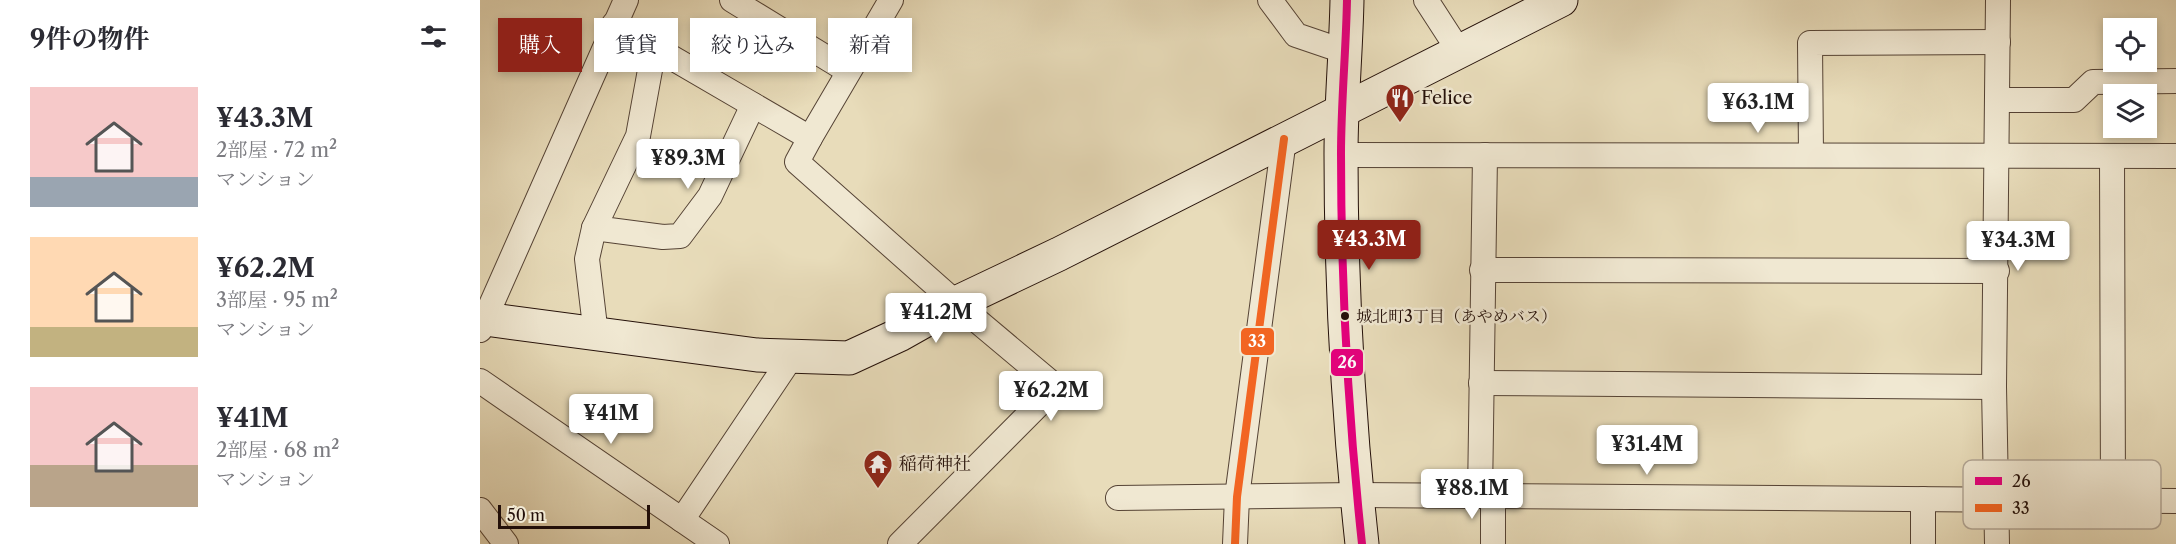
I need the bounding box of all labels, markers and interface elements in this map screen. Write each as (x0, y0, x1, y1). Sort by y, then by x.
chip: 購入 (498, 18, 582, 72)
chip: 賃貸 (594, 18, 678, 72)
chip: 絞り込み (690, 18, 816, 72)
chip: 新着 (828, 18, 912, 72)
map controls (2103, 18, 2157, 138)
button: locate (2103, 18, 2157, 72)
icon: filters (417, 20, 450, 53)
text: 9件の物件 (30, 23, 150, 55)
restaurant icon: Felice (1384, 82, 1416, 124)
pin: ¥63.1M (1709, 83, 1807, 134)
button: layers (2103, 84, 2157, 138)
place label: Felice (1421, 87, 1472, 109)
text: ¥63.1M (1722, 90, 1794, 114)
text: ¥43.3M (216, 102, 313, 134)
icon: home (78, 111, 150, 183)
text: 2部屋 · 72 m² (216, 138, 337, 162)
pin: ¥89.3M (639, 139, 737, 190)
text: ¥89.3M (650, 146, 726, 170)
text: マンション (216, 167, 315, 191)
pin: ¥43.3M (1320, 220, 1418, 271)
pin: ¥34.3M (1969, 221, 2067, 272)
text: ¥43.3M (1332, 227, 1406, 251)
text: ¥34.3M (1981, 228, 2055, 252)
text: ¥62.2M (216, 252, 315, 284)
icon: home (78, 261, 150, 333)
text: 3部屋 · 95 m² (216, 288, 338, 312)
pin: ¥41.2M (887, 293, 985, 344)
text: ¥41.2M (899, 300, 973, 324)
place label: 城北町3丁目（あやめバス） (1356, 306, 1557, 326)
marker: 城北町3丁目（あやめバス） (1339, 310, 1351, 322)
text: マンション (216, 317, 315, 341)
line badge: 33 (1240, 327, 1275, 356)
text: 33 (1248, 331, 1266, 351)
line badge: 26 (1330, 348, 1364, 377)
text: 26 (1337, 352, 1357, 372)
pin: ¥62.2M (1002, 371, 1100, 422)
text: ¥62.2M (1013, 378, 1089, 402)
pin: ¥41M (575, 394, 647, 445)
text: ¥41M (583, 401, 639, 425)
text: ¥41M (216, 402, 289, 434)
icon: home (78, 411, 150, 483)
pin: ¥31.4M (1598, 425, 1696, 476)
text: ¥31.4M (1611, 432, 1683, 456)
text: 2部屋 · 68 m² (216, 438, 339, 462)
temple icon: 稲荷神社 (862, 448, 894, 490)
place label: 稲荷神社 (899, 453, 971, 475)
legend (1963, 460, 2161, 529)
text: マンション (216, 467, 315, 491)
pin: ¥88.1M (1423, 469, 1521, 520)
text: 26 (2012, 471, 2031, 491)
text: ¥88.1M (1435, 476, 1509, 500)
text: 33 (2012, 498, 2030, 518)
scale bar (498, 502, 650, 530)
text: 50 m (507, 505, 545, 525)

